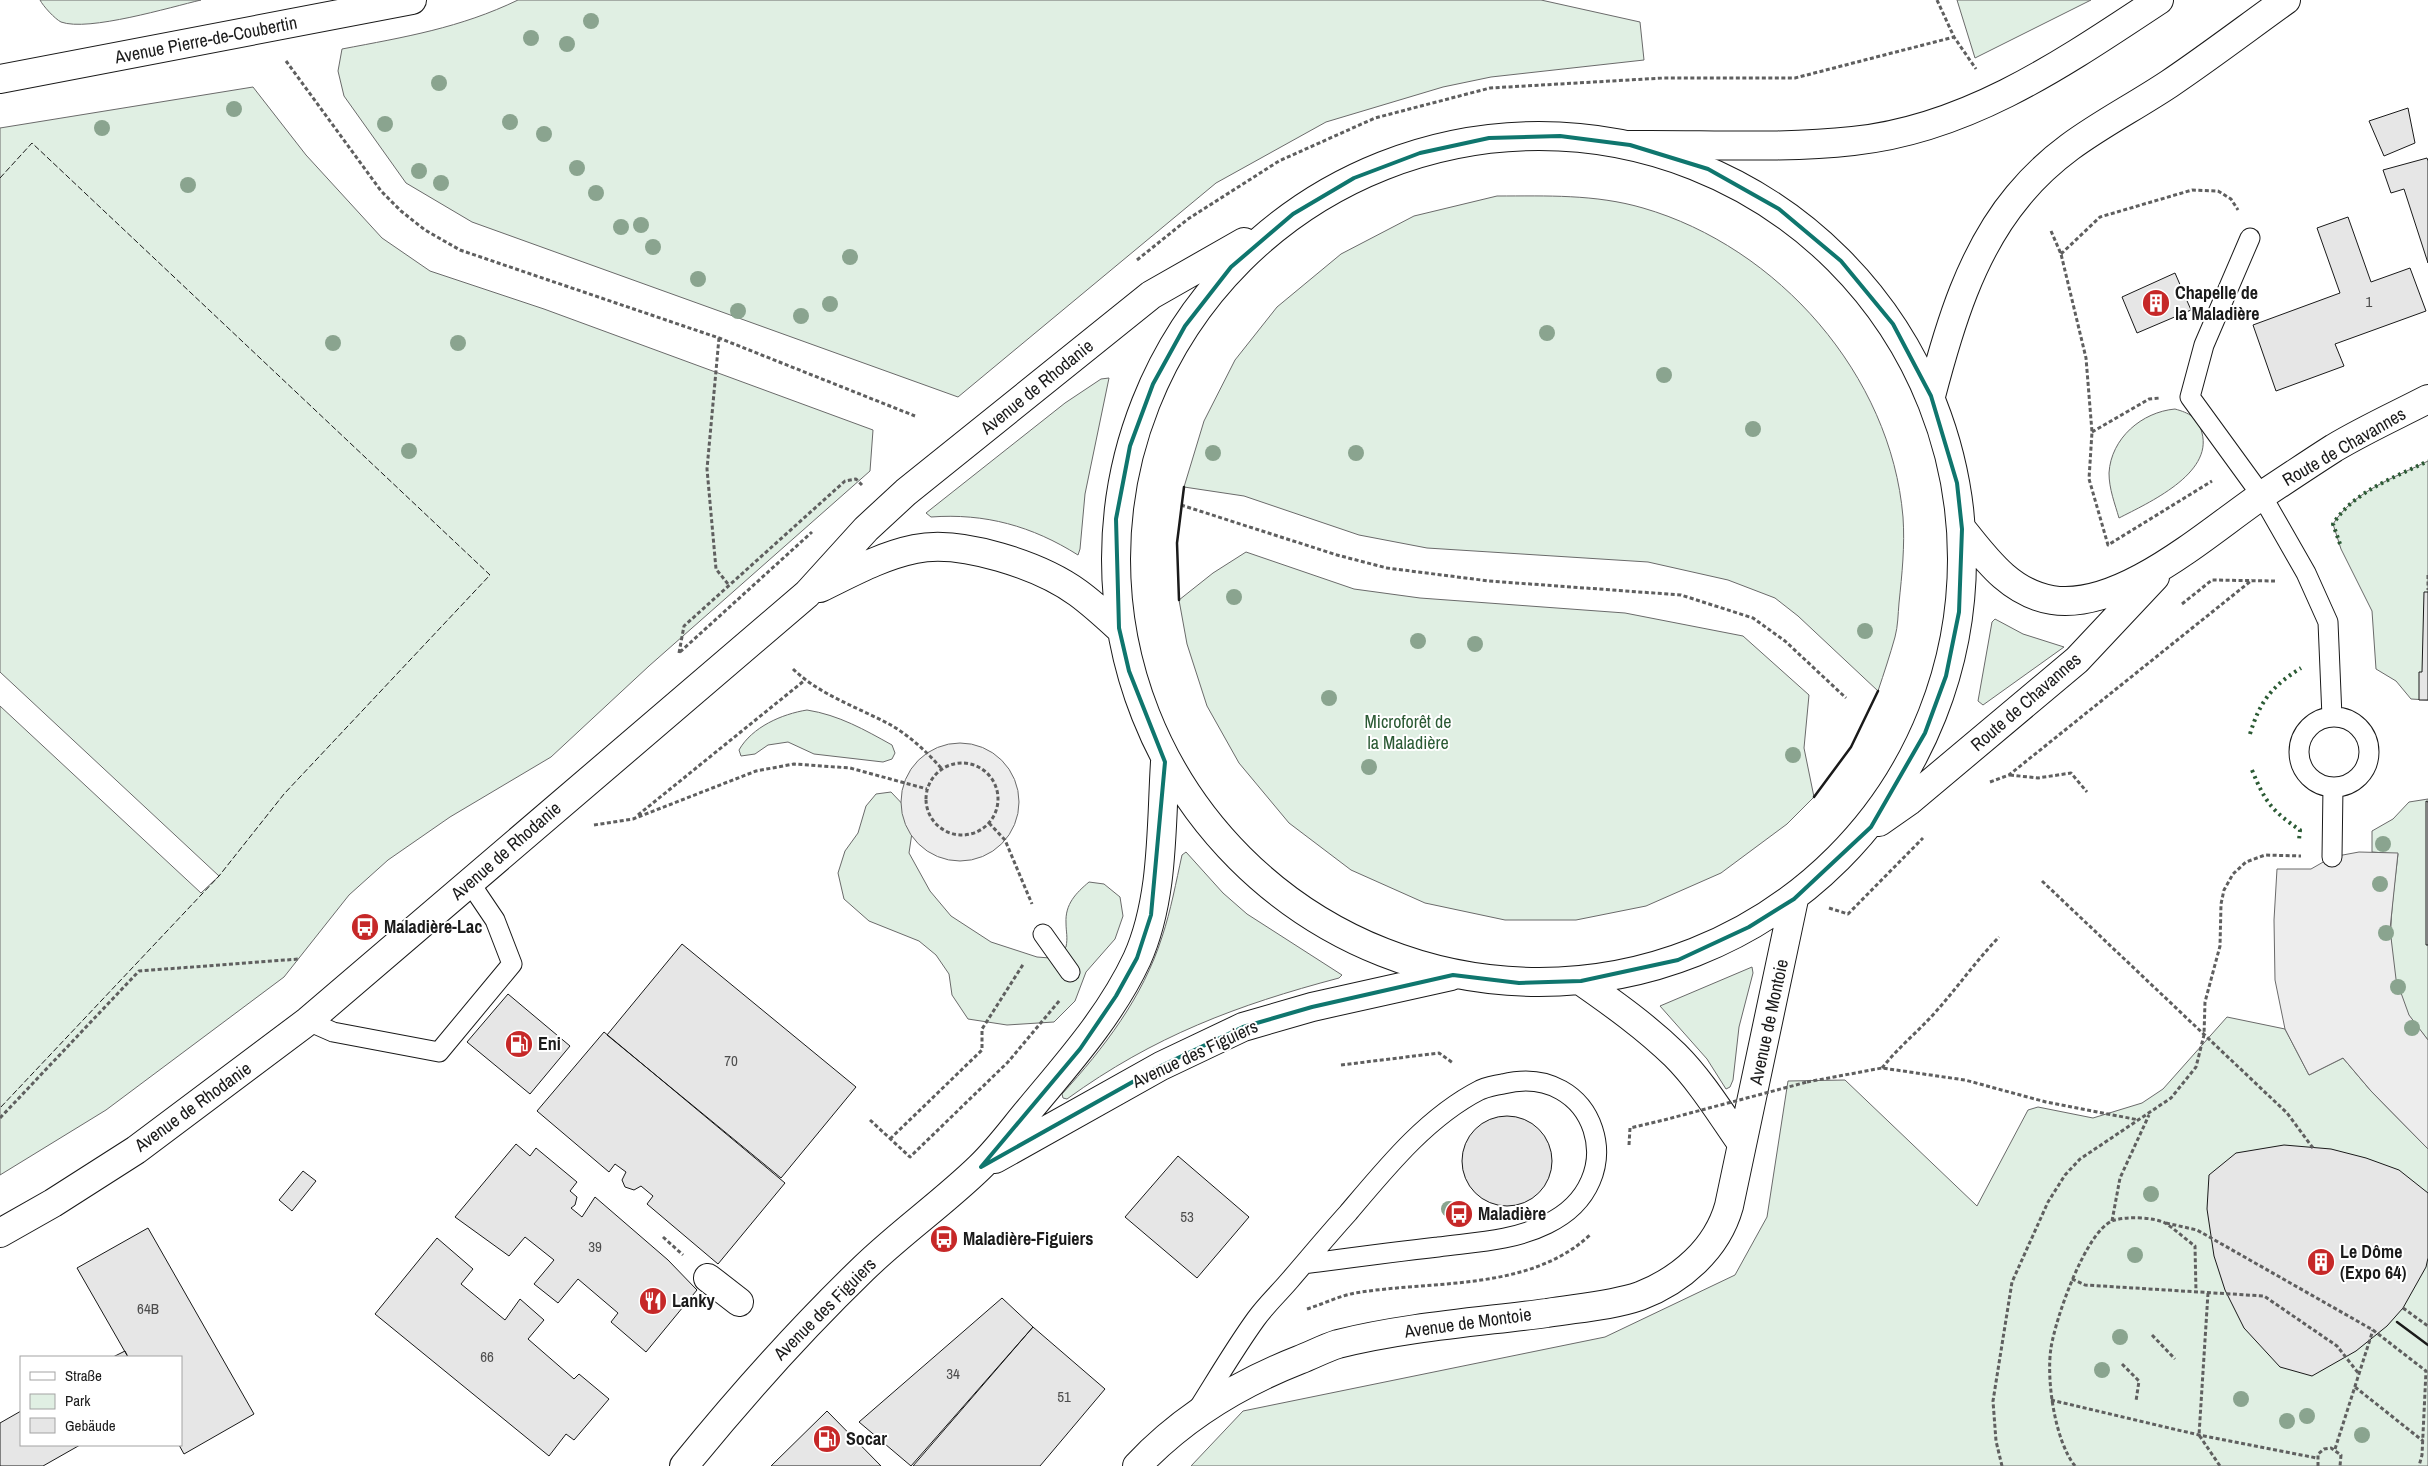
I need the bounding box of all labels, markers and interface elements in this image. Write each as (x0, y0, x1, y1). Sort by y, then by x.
street label: Avenue Pierre-de-Coubertin (112, 10, 299, 70)
place label: Chapelle de la Maladière (2175, 280, 2260, 326)
building icon: Chapelle de la Maladière (2141, 288, 2171, 318)
house number: 1 (2366, 291, 2373, 312)
street label: Avenue de Rhodanie (974, 333, 1098, 441)
street label: Route de Chavannes (2277, 401, 2410, 492)
street label: Route de Chavannes (1965, 647, 2086, 757)
park label: Microforêt de la Maladière (1365, 709, 1451, 755)
street label: Avenue de Rhodanie (444, 796, 566, 906)
bus stop icon: Maladière-Lac (350, 912, 380, 942)
place label: Maladière-Lac (384, 914, 482, 939)
street label: Avenue de Montoie (1743, 957, 1794, 1088)
street label: Avenue des Figuiers (1127, 1013, 1262, 1094)
fuel station icon: Eni (504, 1029, 534, 1059)
place label: Eni (538, 1031, 561, 1056)
house number: 70 (724, 1050, 738, 1071)
street label: Avenue de Rhodanie (129, 1056, 256, 1158)
bus stop icon: Maladière (1444, 1199, 1474, 1229)
place label: Maladière (1478, 1201, 1546, 1226)
house number: 53 (1180, 1206, 1194, 1227)
bus stop icon: Maladière-Figuiers (929, 1224, 959, 1254)
place label: Maladière-Figuiers (963, 1226, 1093, 1251)
house number: 39 (588, 1236, 602, 1257)
place label: Le Dôme (Expo 64) (2340, 1239, 2407, 1285)
building icon: Le Dôme (Expo 64) (2306, 1247, 2336, 1277)
street label: Avenue des Figuiers (767, 1252, 882, 1366)
restaurant icon: Lanky (638, 1286, 668, 1316)
place label: Lanky (672, 1288, 715, 1313)
house number: 64B (137, 1298, 159, 1319)
street label: Avenue de Montoie (1402, 1301, 1533, 1344)
house number: 66 (480, 1346, 494, 1367)
legend (20, 1356, 182, 1446)
house number: 34 (946, 1363, 960, 1384)
text: Straße (65, 1365, 102, 1386)
house number: 51 (1057, 1386, 1071, 1407)
text: Park (65, 1390, 91, 1411)
text: Gebäude (65, 1415, 116, 1436)
fuel station icon: Socar (812, 1424, 842, 1454)
place label: Socar (846, 1426, 887, 1451)

